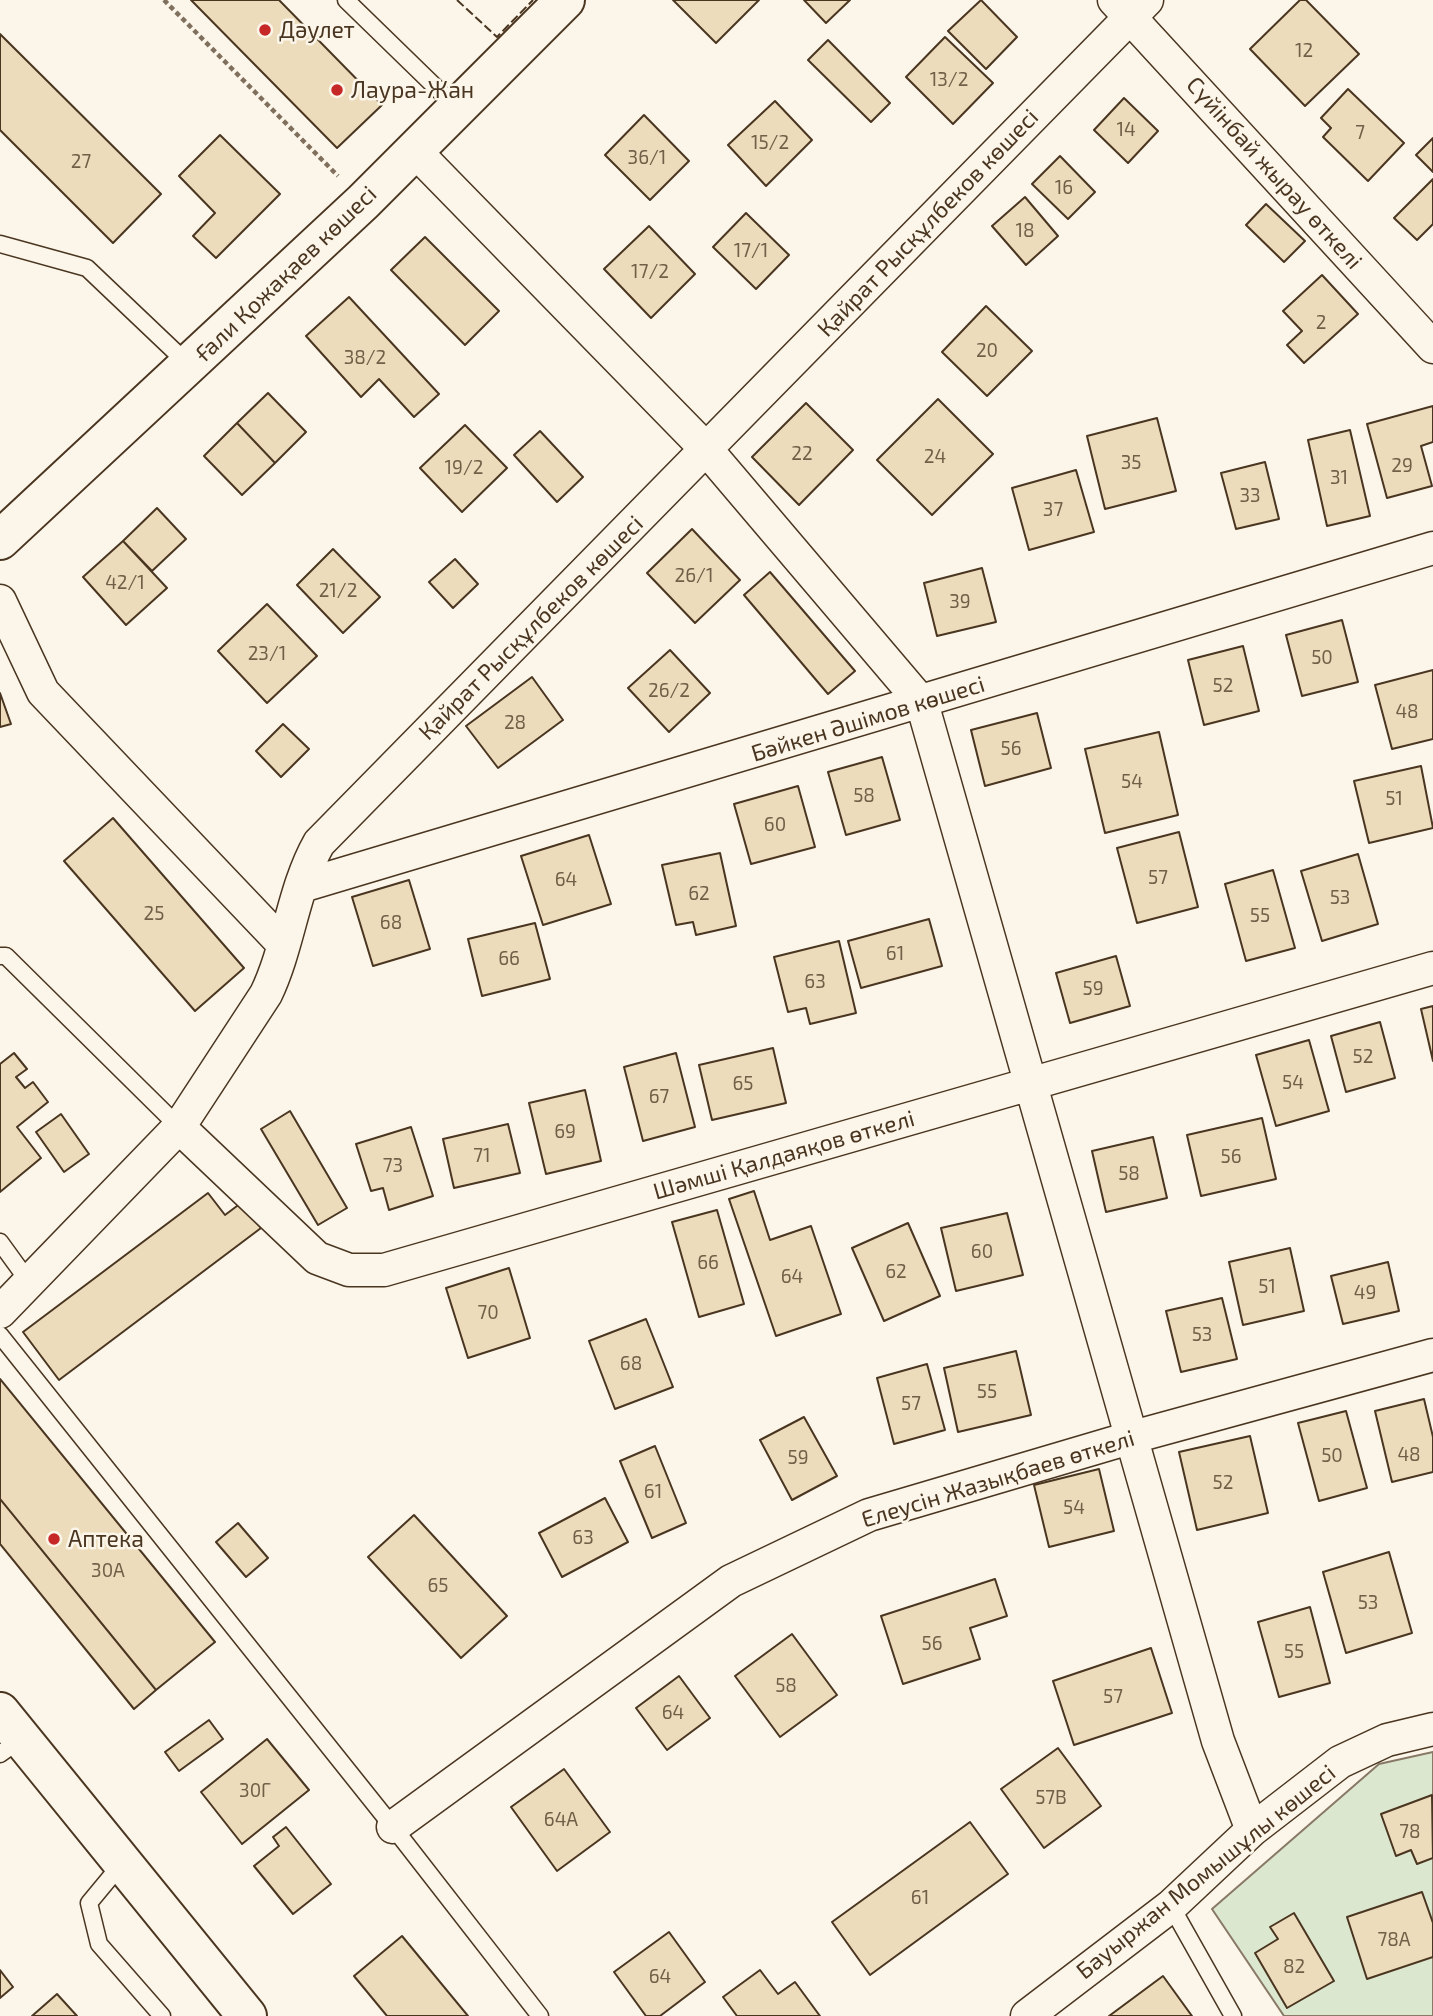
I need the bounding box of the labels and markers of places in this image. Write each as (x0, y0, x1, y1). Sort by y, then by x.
place label: Дәулет (279, 16, 355, 44)
marker: Дәулет (257, 22, 273, 38)
place label: Лаура-Жан (351, 76, 474, 104)
marker: Лаура-Жан (329, 82, 345, 98)
place label: Аптека (68, 1525, 144, 1553)
marker: Аптека (46, 1531, 62, 1547)

